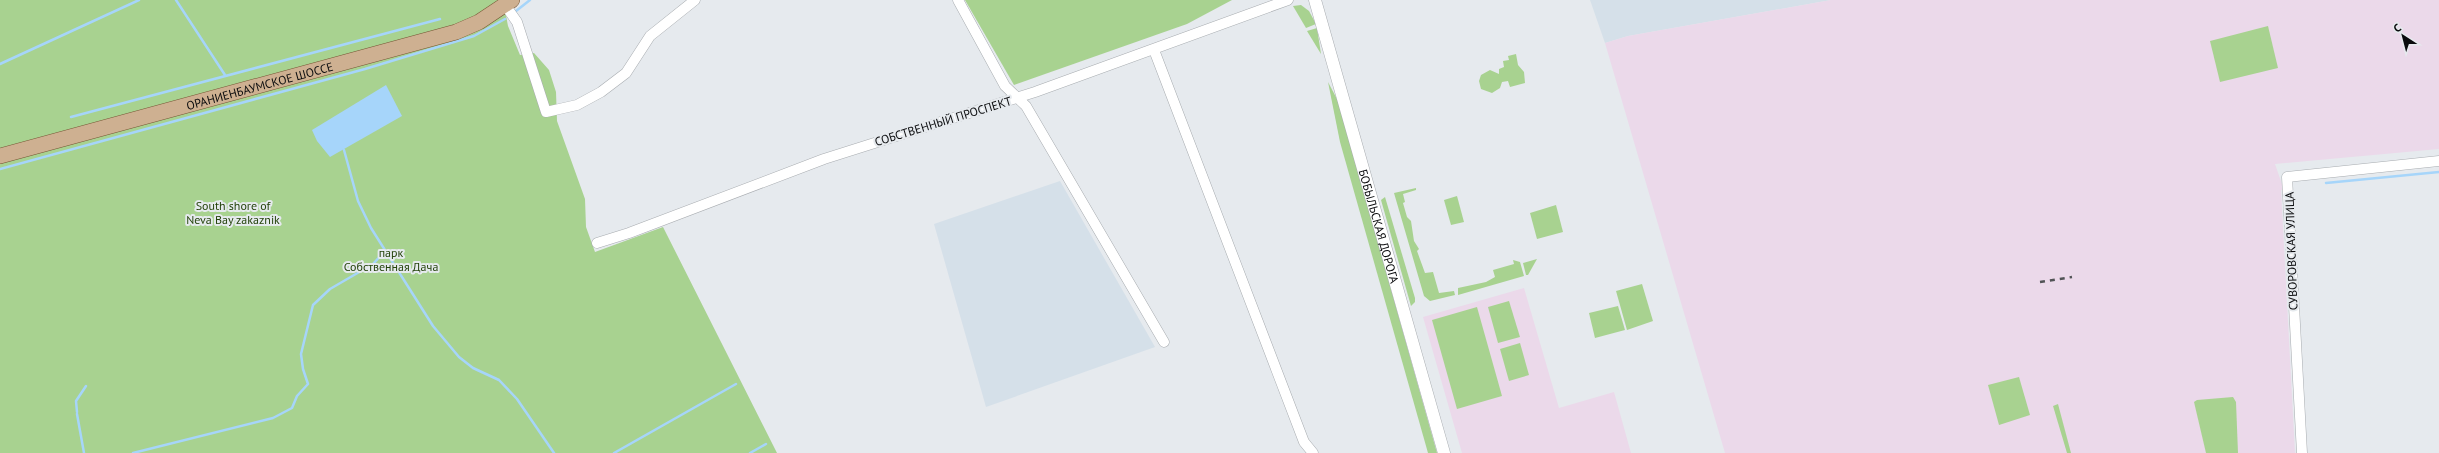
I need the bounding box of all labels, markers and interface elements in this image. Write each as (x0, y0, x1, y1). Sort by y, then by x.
north arrow (2383, 16, 2423, 56)
text: С (2391, 20, 2404, 35)
street label: ОРАНИЕНБАУМСКОЕ ШОССЕ (184, 58, 335, 113)
street label: СОБСТВЕННЫЙ ПРОСПЕКТ (873, 93, 1014, 149)
street label: БОБЫЛЬСКАЯ ДОРОГА (1356, 167, 1403, 285)
street label: СУВОРОВСКАЯ УЛИЦА (2281, 192, 2301, 310)
park label: South shore of Neva Bay zakaznik (186, 198, 280, 227)
park label: парк Собственная Дача (344, 245, 438, 274)

